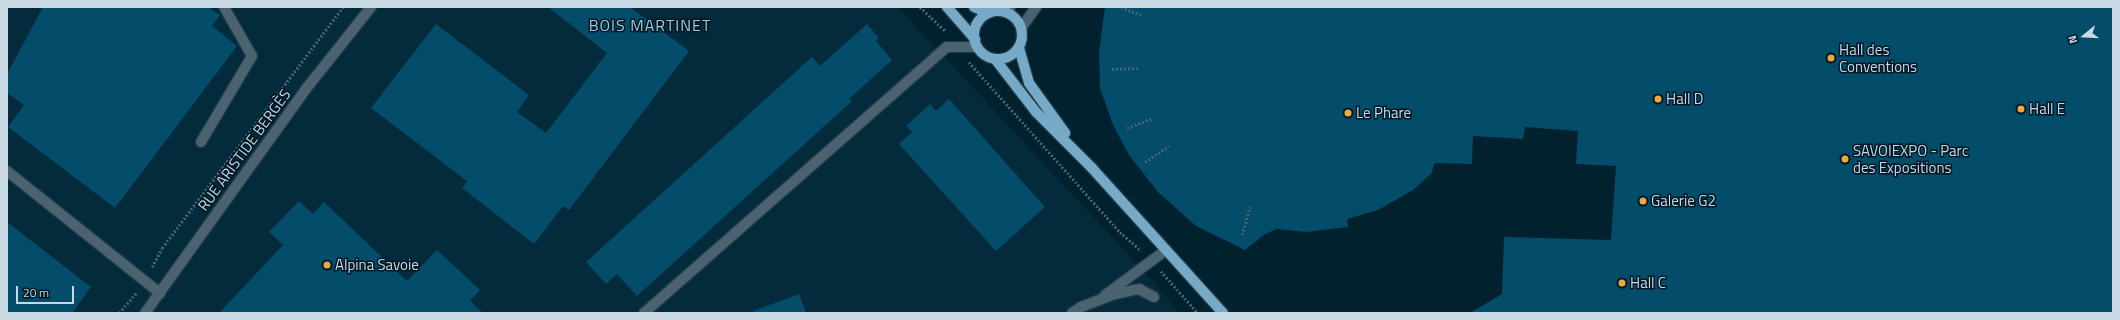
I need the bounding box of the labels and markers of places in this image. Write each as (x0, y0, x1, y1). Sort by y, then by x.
place label: Hall des Conventions (1839, 40, 1917, 75)
marker: Hall des Conventions (1826, 53, 1836, 63)
place label: Hall D (1666, 90, 1704, 108)
marker: Hall D (1653, 94, 1663, 104)
place label: Hall E (2029, 100, 2065, 118)
place label: Le Phare (1356, 104, 1411, 122)
marker: Hall E (2016, 104, 2026, 114)
marker: Le Phare (1343, 108, 1353, 118)
place label: SAVOIEXPO - Parc des Expositions (1853, 141, 1968, 176)
marker: SAVOIEXPO - Parc des Expositions (1840, 154, 1850, 164)
place label: Galerie G2 (1651, 192, 1716, 210)
marker: Galerie G2 (1638, 196, 1648, 206)
place label: Alpina Savoie (335, 256, 419, 274)
marker: Alpina Savoie (322, 260, 332, 270)
place label: Hall C (1630, 274, 1666, 292)
marker: Hall C (1617, 278, 1627, 288)

